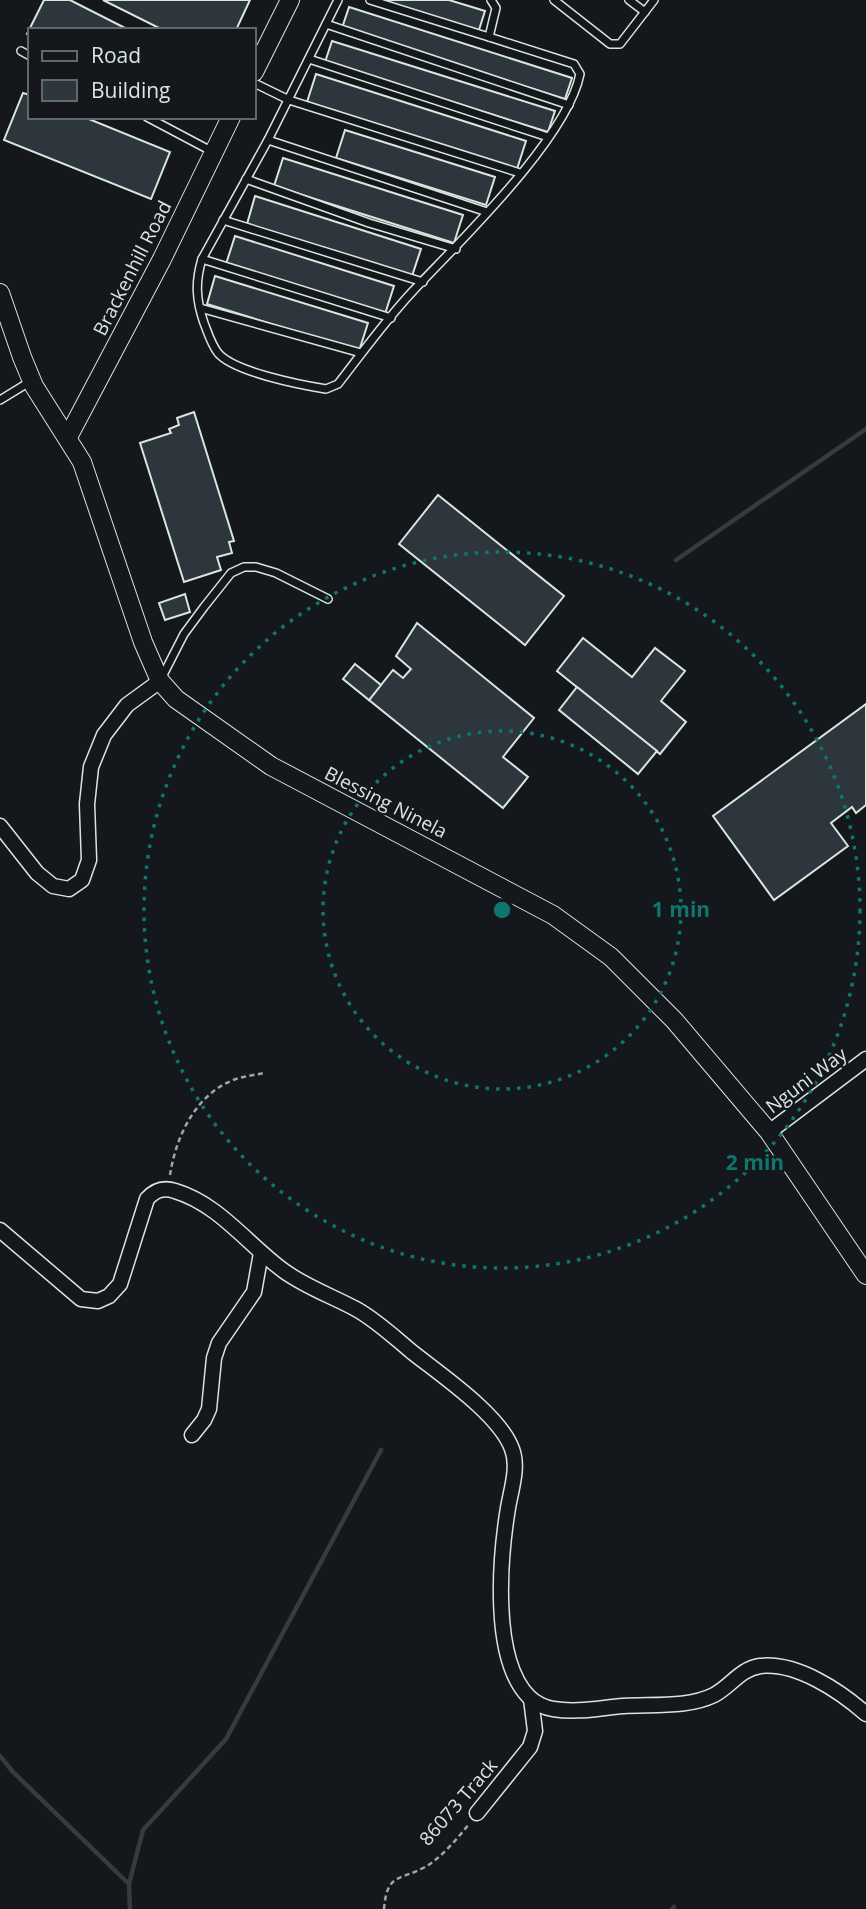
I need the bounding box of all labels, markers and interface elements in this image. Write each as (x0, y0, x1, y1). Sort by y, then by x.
legend (28, 28, 256, 119)
text: Road (91, 41, 141, 69)
text: Building (91, 76, 170, 104)
street label: Brackenhill Road (87, 196, 177, 340)
street label: Blessing Ninela (320, 760, 452, 844)
text: 1 min (652, 895, 710, 923)
centre of rings (490, 898, 514, 922)
street label: Nguni Way (760, 1041, 852, 1119)
text: 2 min (726, 1148, 784, 1176)
street label: 86073 Track (413, 1753, 503, 1851)

